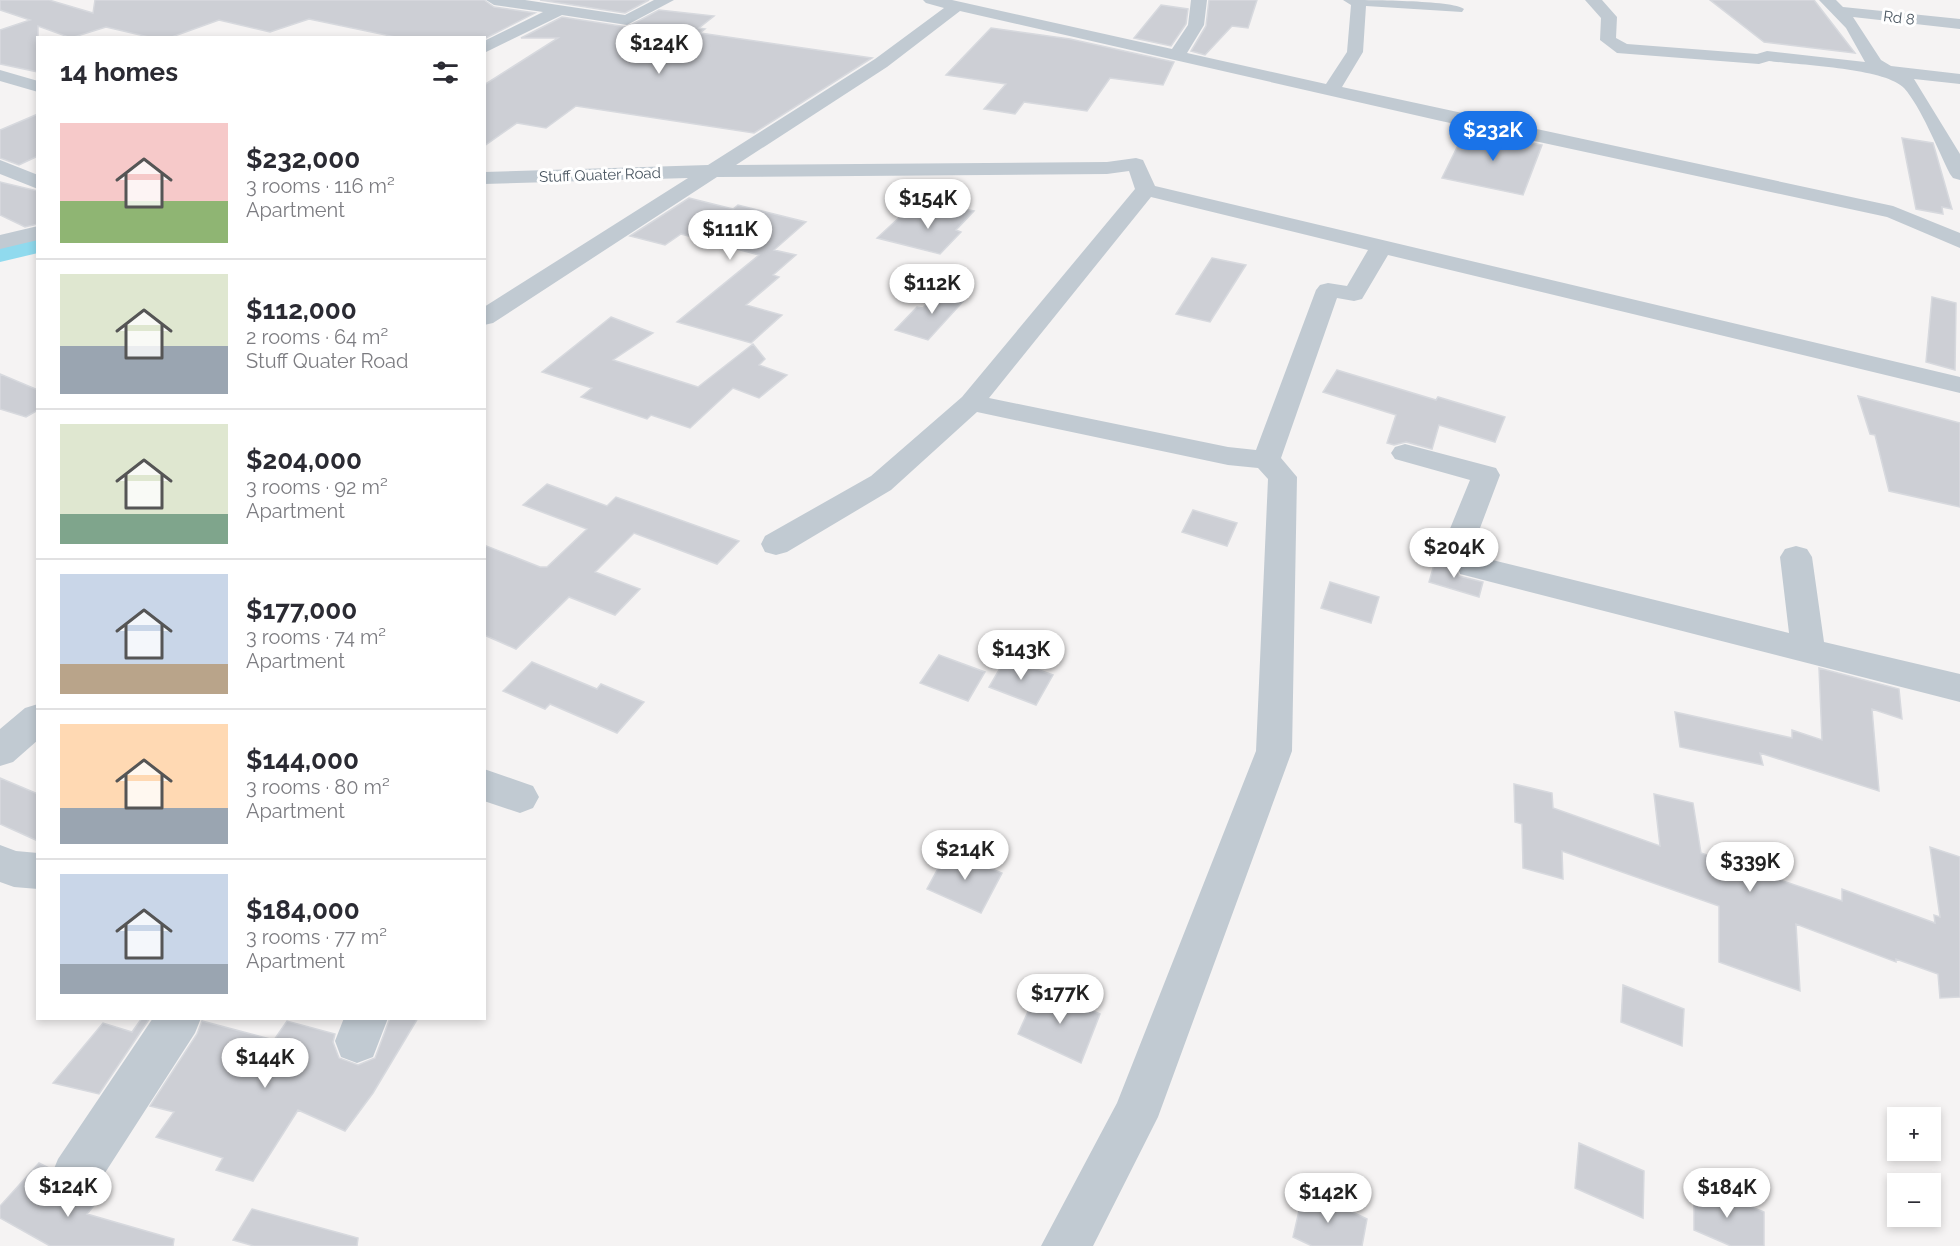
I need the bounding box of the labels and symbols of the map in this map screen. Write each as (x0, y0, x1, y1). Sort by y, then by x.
street label: Rd 8 (1882, 7, 1916, 29)
pin: $124K (617, 24, 701, 75)
pin: $232K (1451, 111, 1535, 162)
street label: Stuff Quater Road (539, 164, 661, 186)
pin: $154K (886, 179, 970, 230)
pin: $111K (688, 210, 772, 261)
pin: $112K (890, 264, 974, 315)
pin: $204K (1412, 528, 1496, 579)
pin: $143K (979, 630, 1063, 681)
pin: $214K (923, 830, 1007, 881)
pin: $339K (1708, 842, 1792, 893)
pin: $177K (1018, 974, 1102, 1025)
pin: $144K (223, 1038, 307, 1089)
pin: $124K (26, 1167, 110, 1218)
pin: $184K (1685, 1168, 1769, 1219)
pin: $142K (1286, 1173, 1370, 1224)

